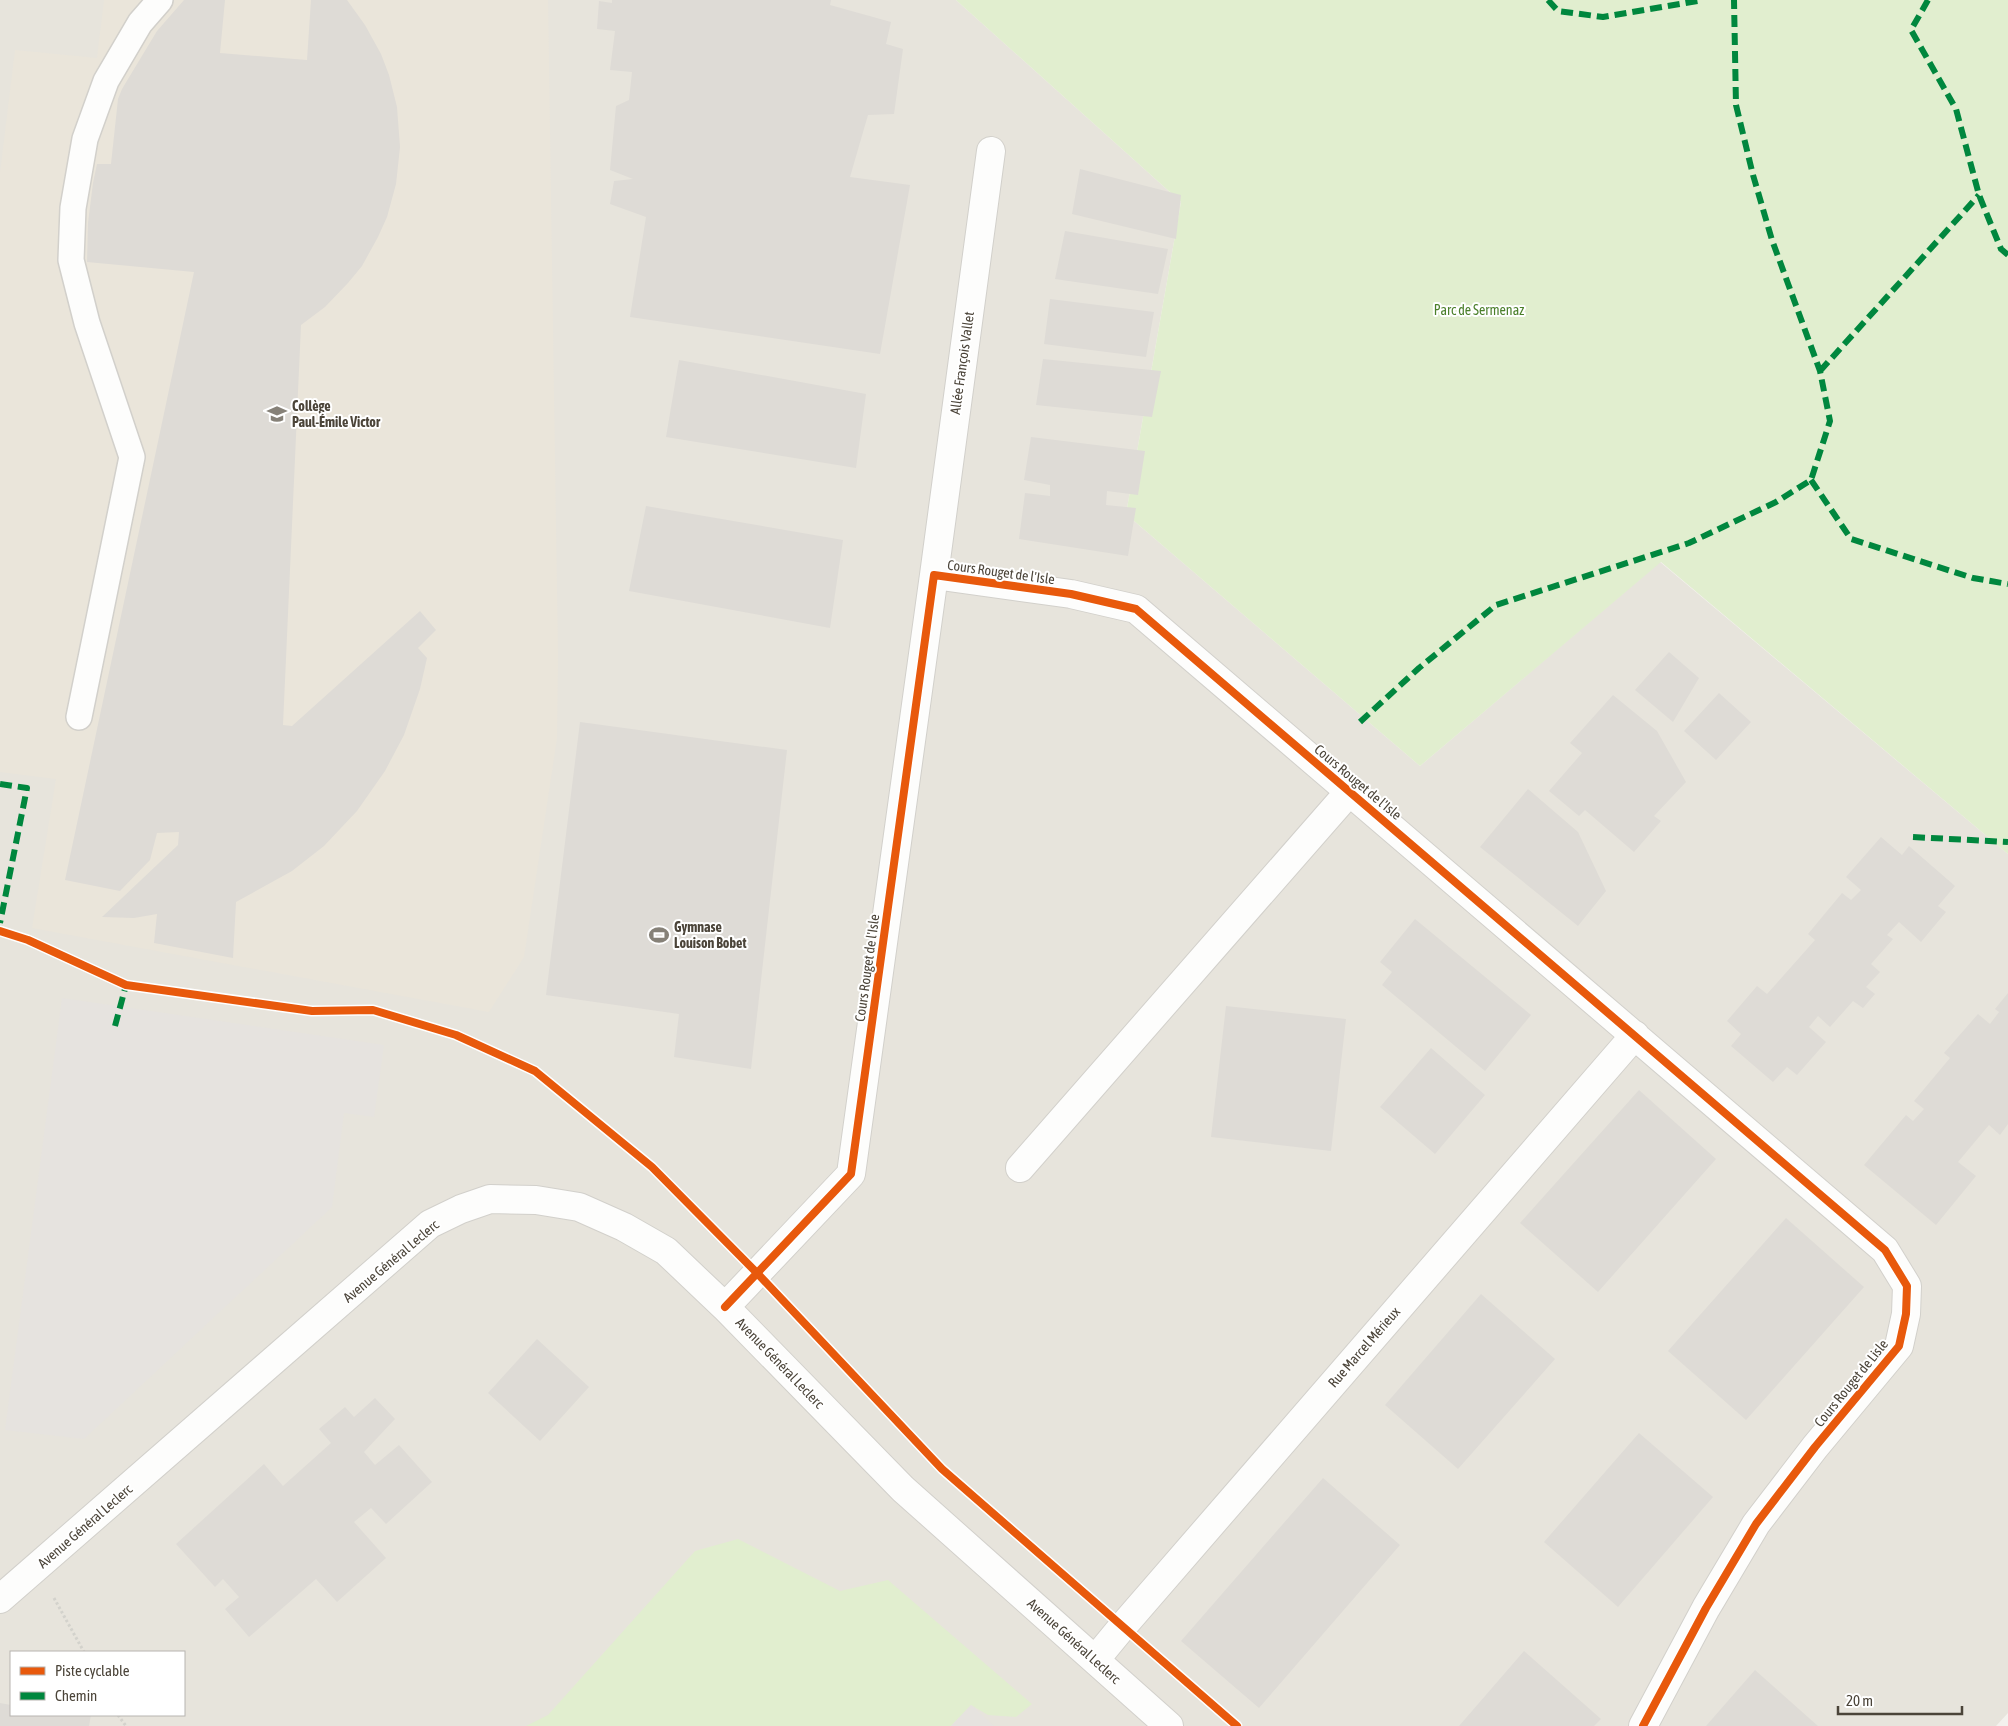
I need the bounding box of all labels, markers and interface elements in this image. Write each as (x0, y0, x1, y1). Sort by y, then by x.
park label: Parc de Sermenaz (1434, 302, 1524, 318)
street label: Allée François Vallet (947, 311, 977, 415)
place label: Collège Paul-Émile Victor (292, 398, 381, 430)
school or university icon: Collège Paul-Émile Victor (266, 403, 288, 425)
street label: Cours Rouget de l'Isle (946, 557, 1056, 587)
street label: Cours Rouget de l'Isle (1311, 741, 1405, 823)
street label: Cours Rouget de l'Isle (852, 913, 882, 1023)
place label: Gymnase Louison Bobet (674, 919, 746, 951)
sports icon: Gymnase Louison Bobet (648, 924, 670, 946)
street label: Avenue Général Leclerc (340, 1216, 443, 1306)
street label: Rue Marcel Mérieux (1325, 1303, 1403, 1390)
street label: Avenue Général Leclerc (733, 1314, 828, 1412)
street label: Cours Rouget de Lisle (1811, 1336, 1891, 1430)
street label: Avenue Général Leclerc (35, 1480, 136, 1571)
street label: Avenue Général Leclerc (1024, 1595, 1124, 1688)
legend (10, 1651, 185, 1716)
text: Piste cyclable (55, 1662, 130, 1679)
scale bar (1838, 1684, 1962, 1716)
text: Chemin (55, 1687, 97, 1704)
text: 20 m (1846, 1692, 1873, 1709)

